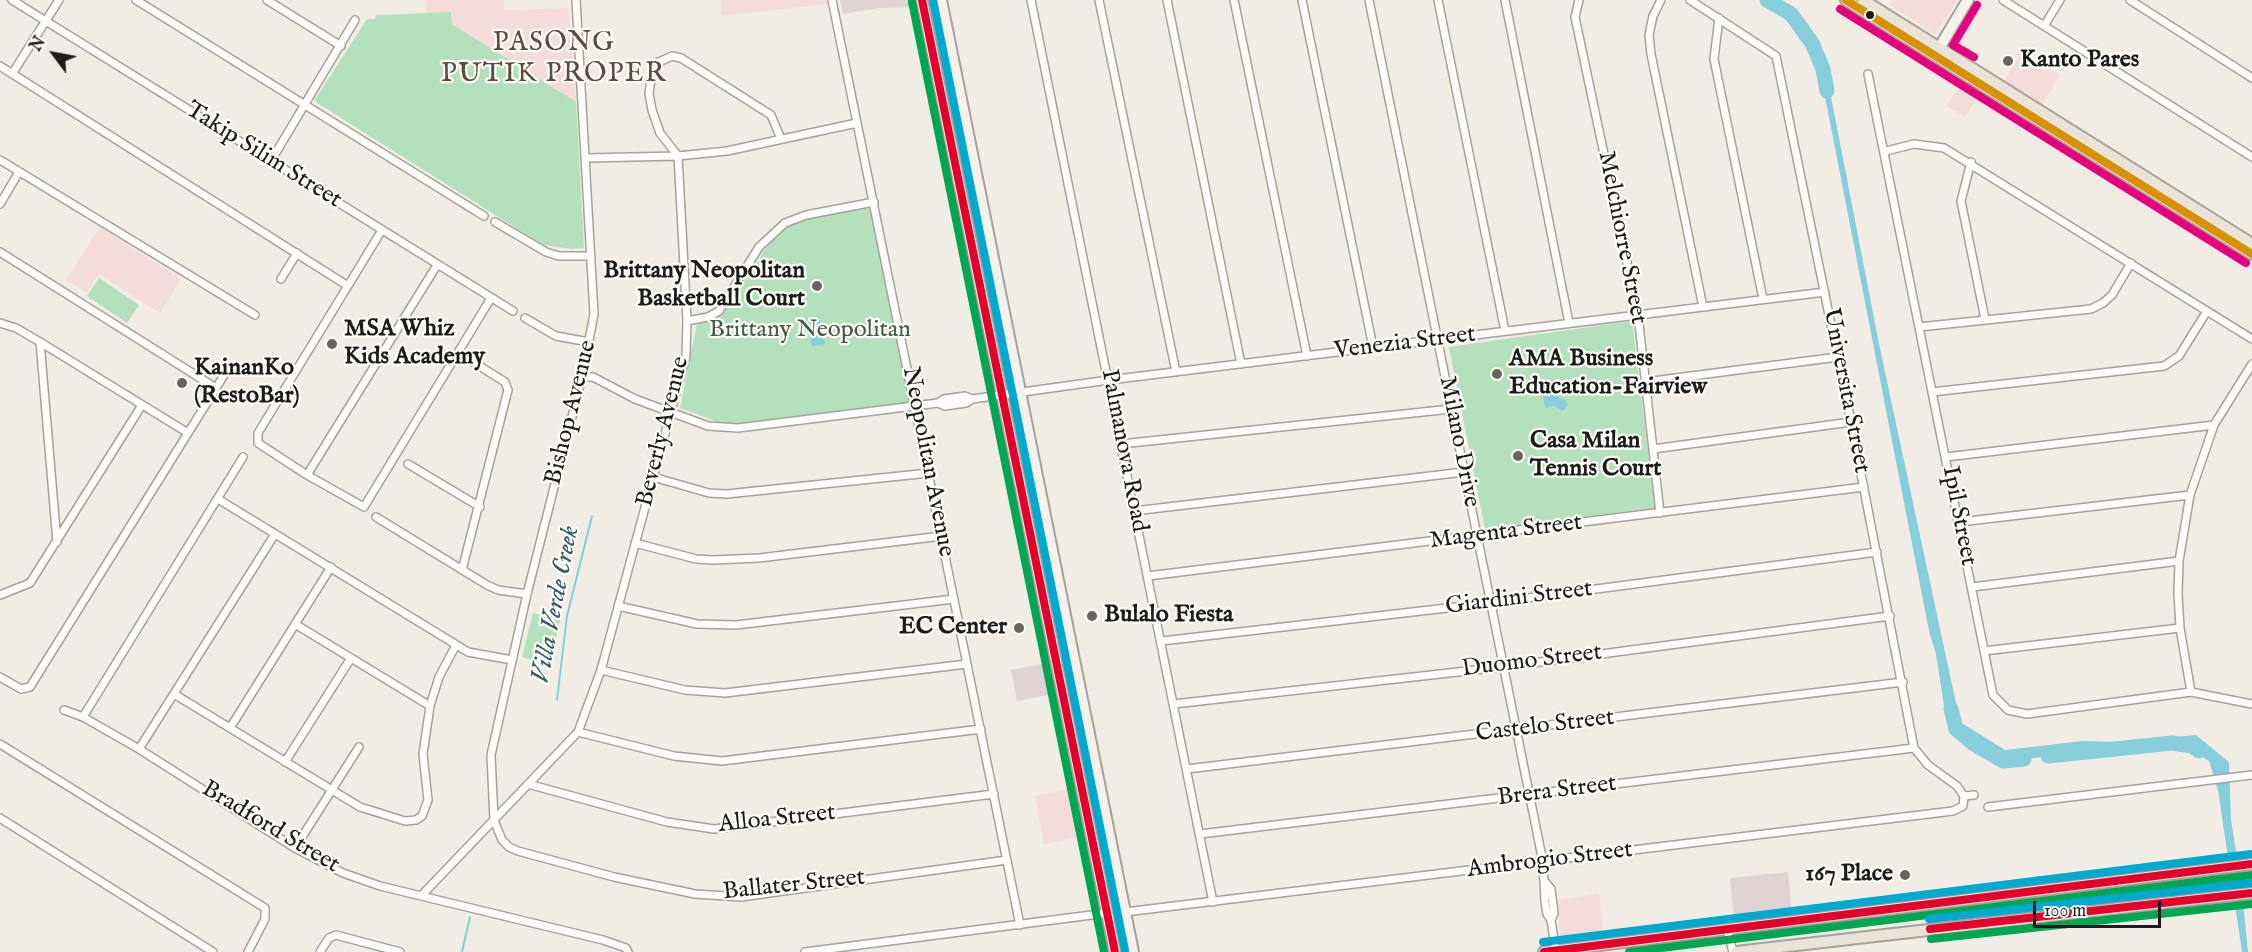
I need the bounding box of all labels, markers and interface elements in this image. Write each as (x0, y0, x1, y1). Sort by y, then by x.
unlabelled marker (1864, 9, 1876, 21)
north arrow (24, 24, 84, 84)
district label: PASONG PUTIK PROPER (441, 28, 667, 91)
text: N (27, 33, 51, 56)
place label: Kanto Pares (2020, 47, 2139, 75)
marker: Kanto Pares (2001, 54, 2015, 68)
street label: Takip Silim Street (180, 96, 346, 216)
street label: Melchiorre Street (1590, 149, 1652, 327)
place label: Brittany Neopolitan Basketball Court (603, 258, 805, 314)
marker: Brittany Neopolitan Basketball Court (810, 279, 824, 293)
street label: Universita Street (1815, 306, 1875, 476)
place label: MSA Whiz Kids Academy (344, 316, 485, 372)
park label: Brittany Neopolitan (709, 317, 911, 345)
street label: Venezia Street (1333, 321, 1477, 367)
marker: MSA Whiz Kids Academy (325, 337, 339, 351)
street label: Bishop Avenue (540, 338, 604, 488)
place label: AMA Business Education-Fairview (1509, 346, 1707, 402)
street label: Beverly Avenue (631, 354, 697, 510)
place label: KainanKo (RestoBar) (194, 355, 300, 411)
street label: Neopolitan Avenue (894, 365, 960, 559)
street label: Palmanova Road (1093, 367, 1153, 535)
marker: AMA Business Education-Fairview (1490, 367, 1504, 381)
street label: Milano Drive (1431, 374, 1485, 510)
marker: KainanKo (RestoBar) (175, 376, 189, 390)
place label: Casa Milan Tennis Court (1530, 428, 1662, 484)
marker: Casa Milan Tennis Court (1511, 449, 1525, 463)
street label: Ipil Street (1934, 464, 1982, 568)
street label: Magenta Street (1428, 509, 1584, 557)
water label: Villa Verde Creek (526, 523, 588, 687)
street label: Giardini Street (1444, 576, 1594, 622)
place label: Bulalo Fiesta (1104, 602, 1233, 630)
marker: Bulalo Fiesta (1085, 609, 1099, 623)
place label: EC Center (899, 614, 1007, 642)
marker: EC Center (1012, 621, 1026, 635)
street label: Duomo Street (1460, 639, 1604, 685)
street label: Castelo Street (1474, 704, 1616, 750)
street label: Brera Street (1496, 770, 1618, 814)
street label: Bradford Street (196, 776, 344, 880)
street label: Alloa Street (717, 800, 837, 840)
street label: Ambrogio Street (1466, 837, 1634, 885)
place label: 167 Place (1805, 861, 1893, 889)
street label: Ballater Street (722, 864, 866, 908)
marker: 167 Place (1898, 868, 1912, 882)
scale bar (2036, 889, 2164, 927)
text: 100 m (2044, 900, 2086, 923)

